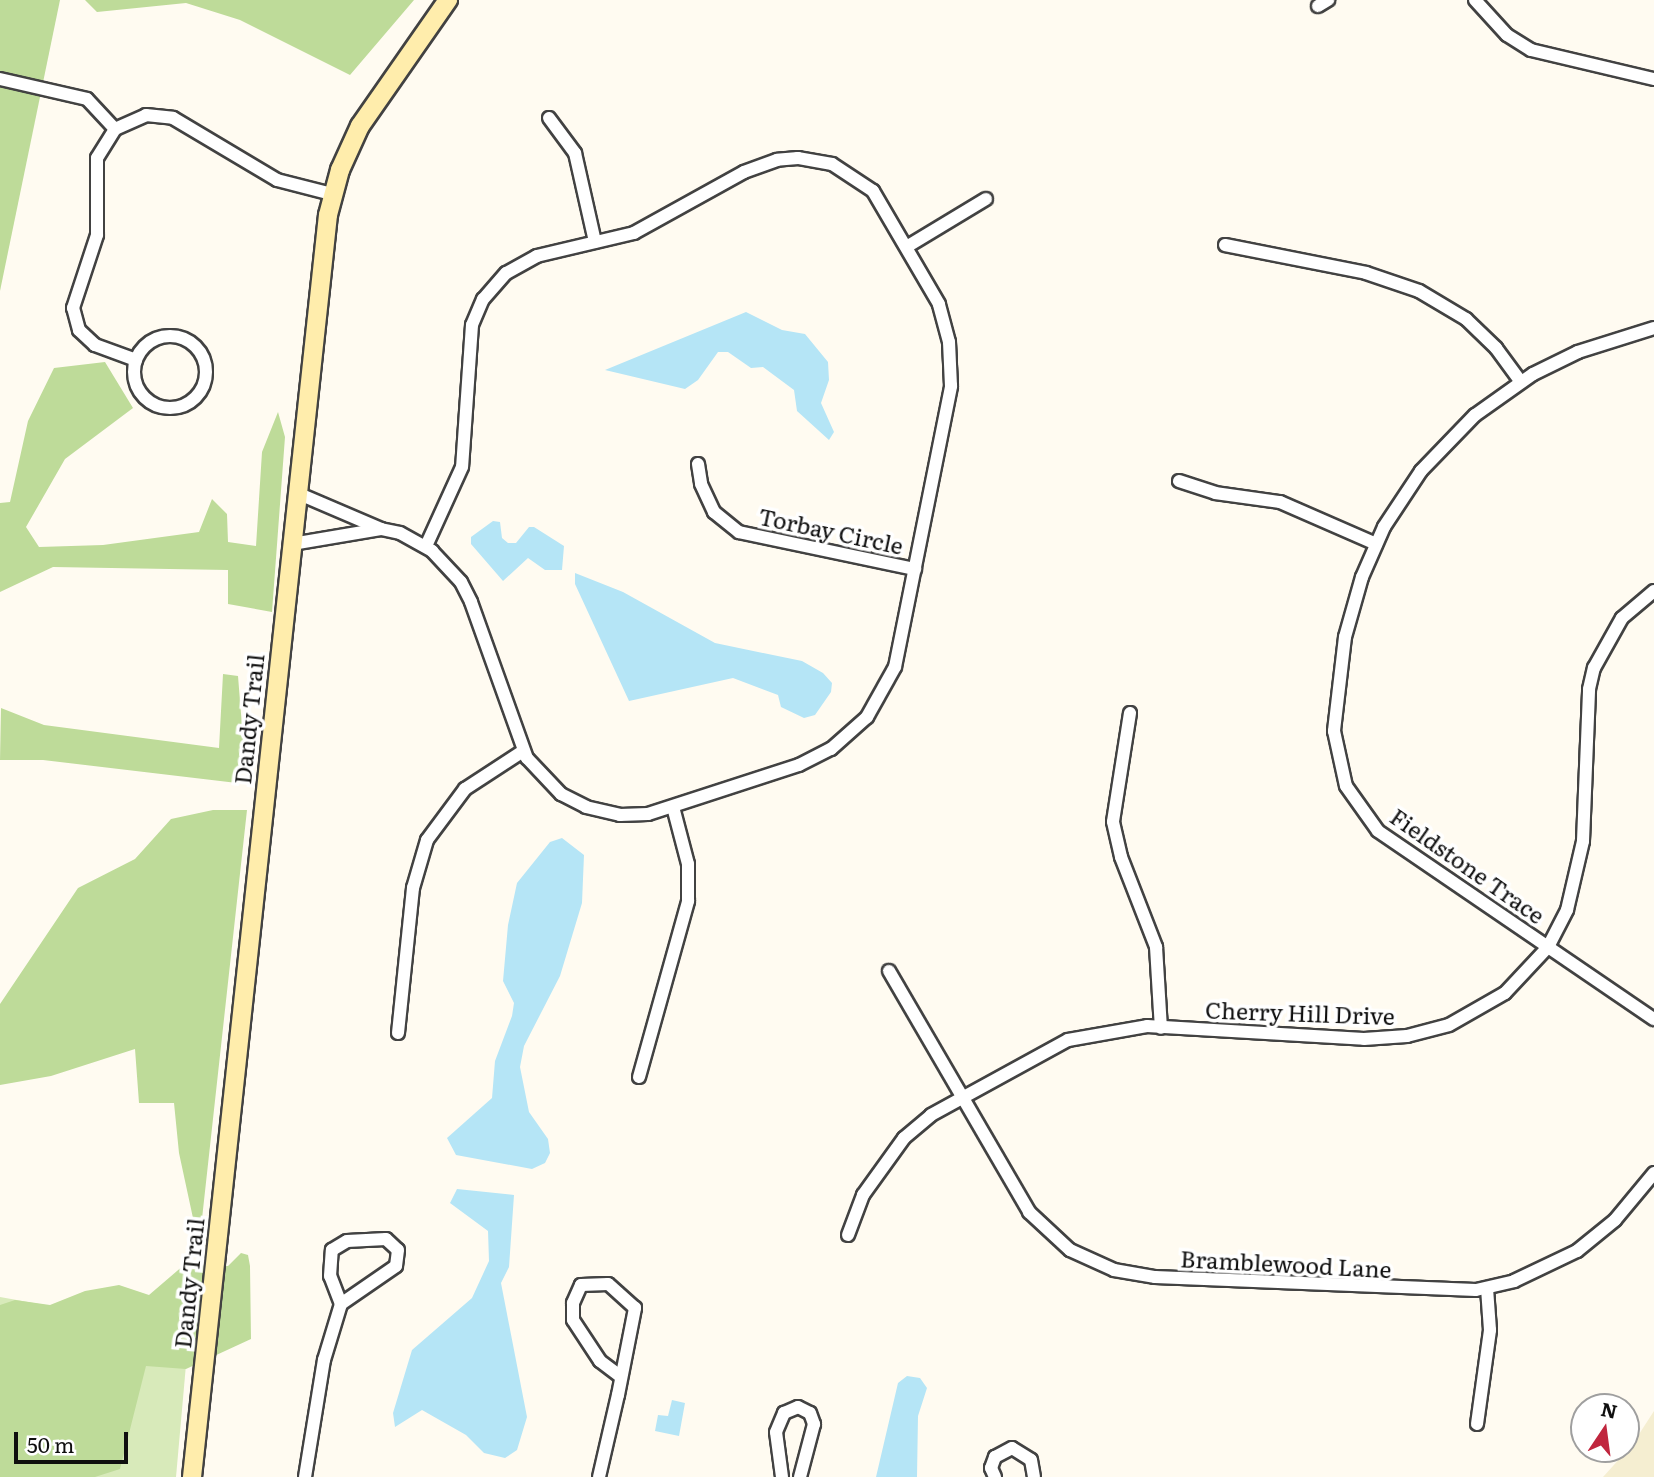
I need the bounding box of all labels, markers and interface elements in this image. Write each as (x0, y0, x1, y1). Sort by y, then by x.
street label: Torbay Circle (756, 501, 906, 559)
street label: Dandy Trail (227, 652, 269, 786)
street label: Fieldstone Trace (1386, 802, 1550, 928)
street label: Cherry Hill Drive (1205, 995, 1395, 1029)
street label: Dandy Trail (167, 1216, 209, 1350)
street label: Bramblewood Lane (1180, 1244, 1392, 1282)
north arrow (1570, 1393, 1640, 1463)
text: N (1598, 1394, 1620, 1425)
scale bar (18, 1418, 131, 1462)
text: 50 m (27, 1428, 74, 1459)

